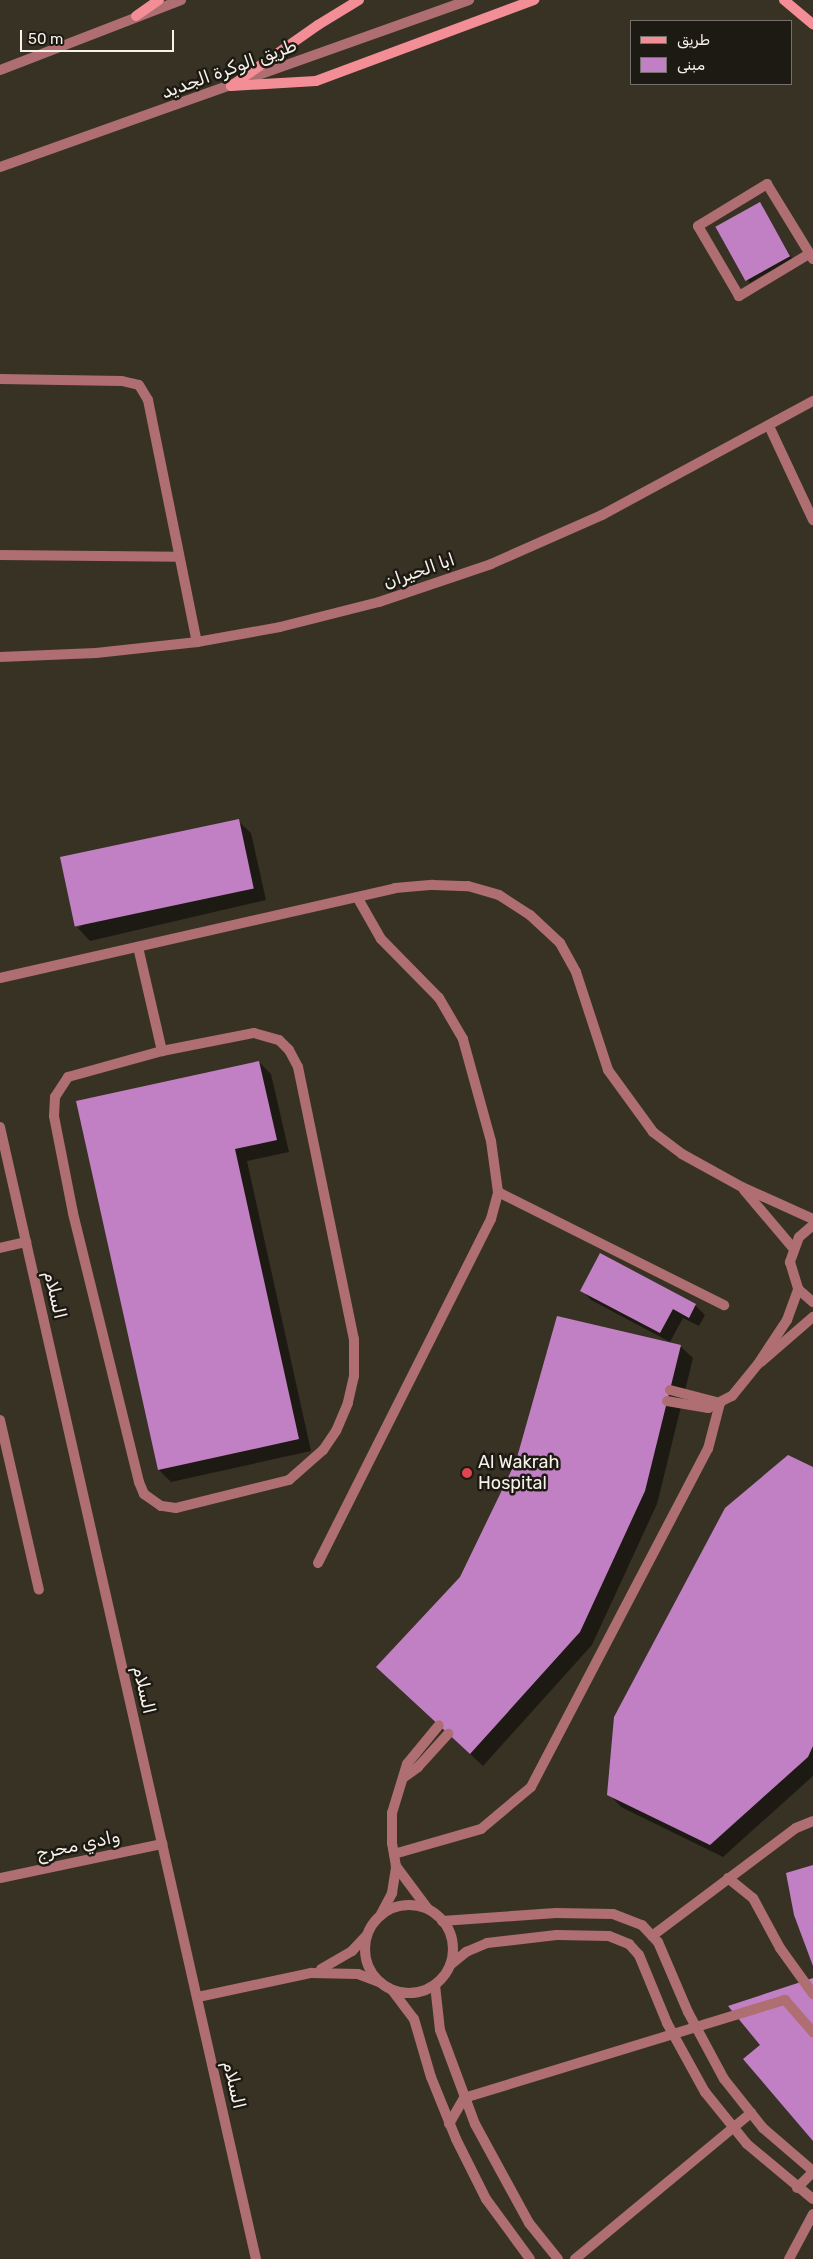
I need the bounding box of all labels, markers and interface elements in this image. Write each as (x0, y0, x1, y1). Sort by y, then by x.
scale bar (22, 20, 176, 52)
legend (630, 20, 793, 85)
text: 50 m (28, 30, 63, 48)
text: طريق (677, 31, 710, 49)
street label: طريق الوكرة الجديد (158, 34, 300, 104)
text: مبنى (677, 56, 705, 74)
street label: ابا الحيران (380, 549, 458, 593)
street label: السلام (39, 1269, 71, 1321)
place label: Al Wakrah Hospital (478, 1452, 560, 1495)
marker: Al Wakrah Hospital (460, 1466, 474, 1480)
street label: السلام (128, 1664, 160, 1716)
street label: وادي محرج (34, 1826, 122, 1864)
street label: السلام (218, 2059, 250, 2111)

